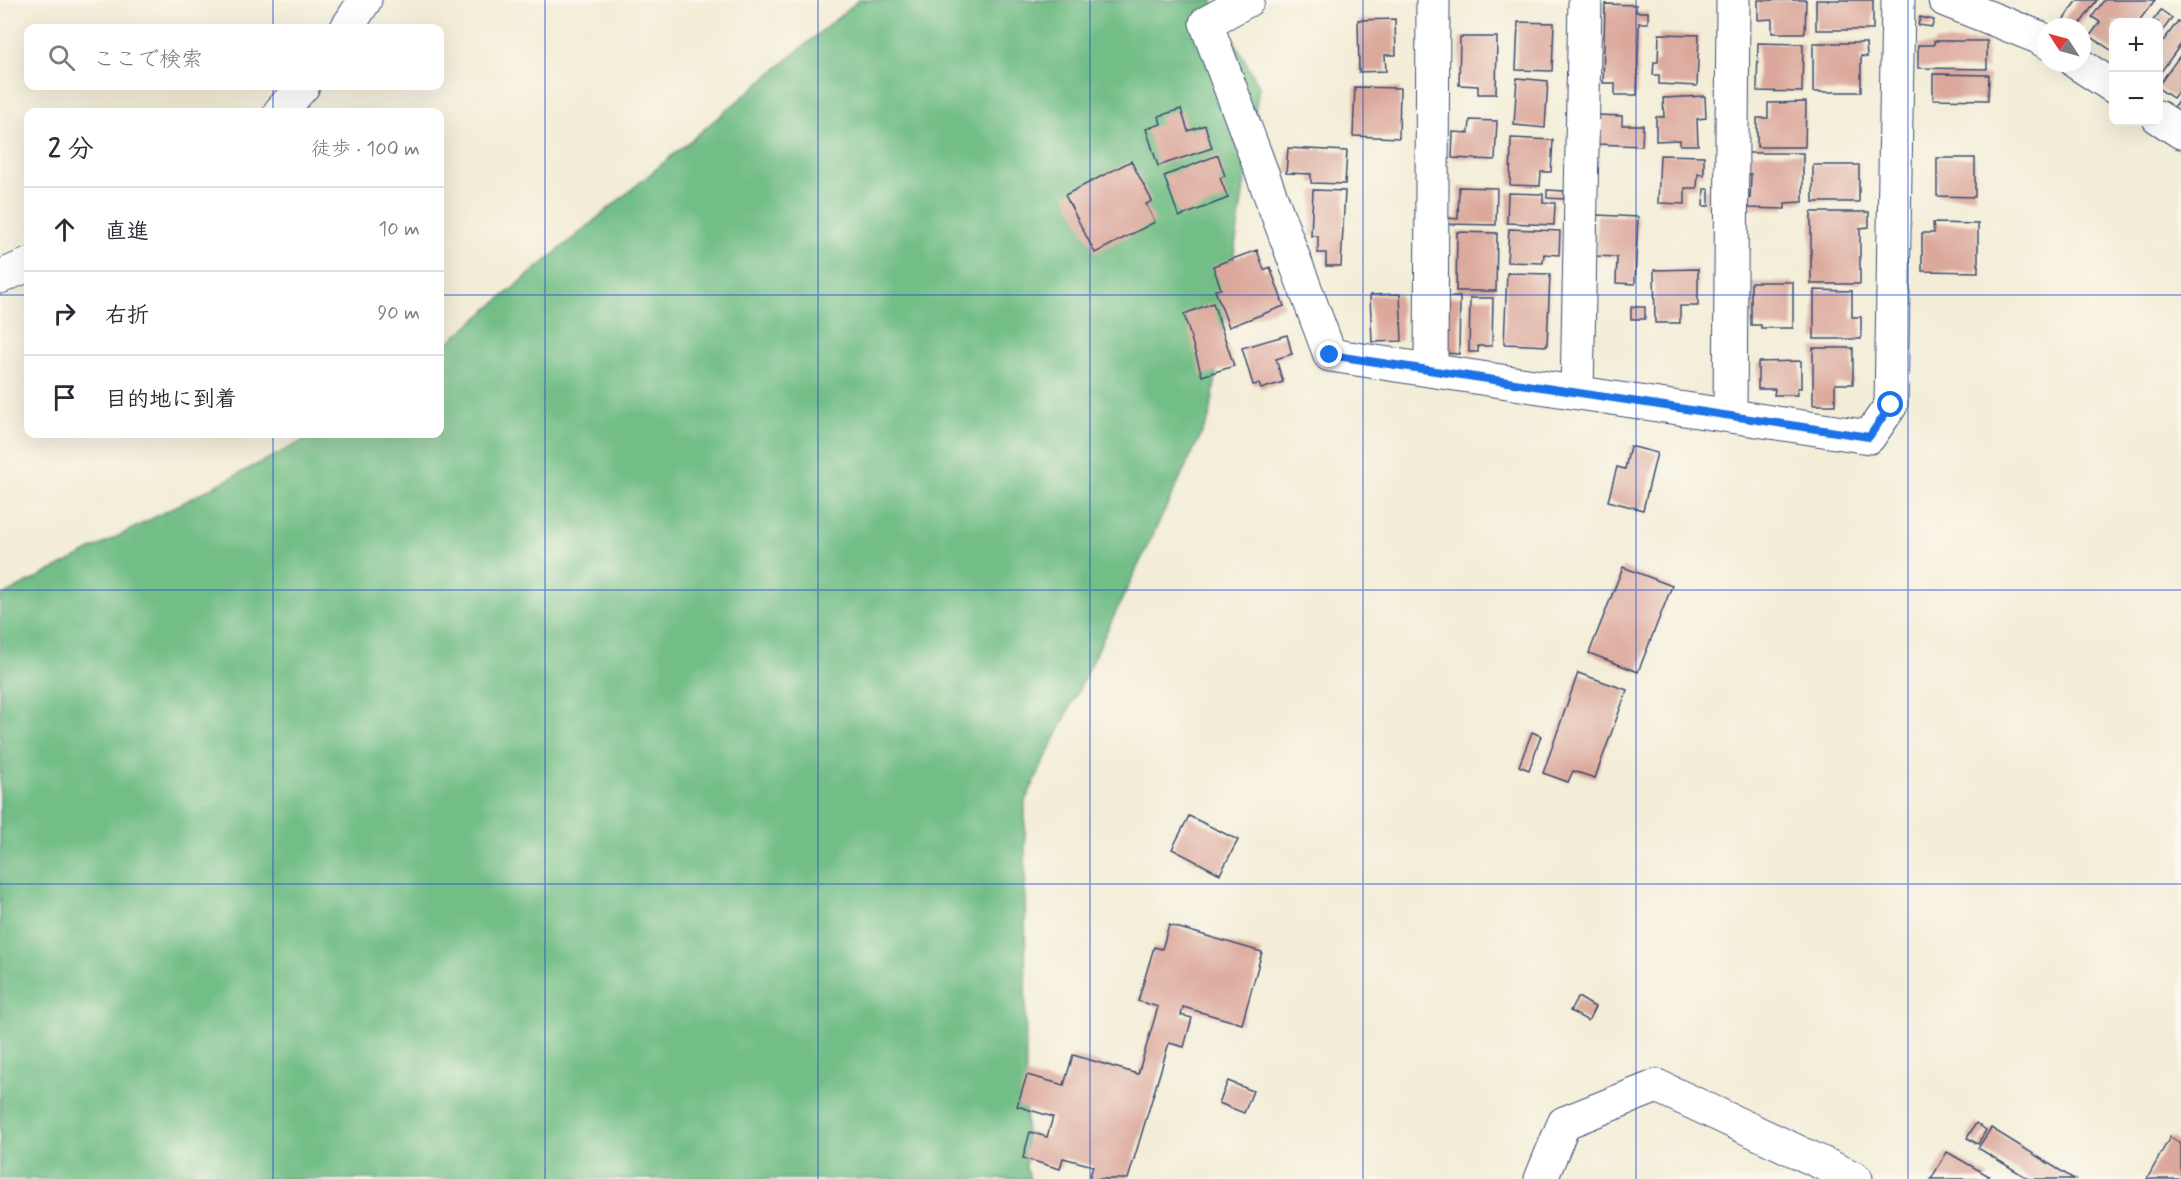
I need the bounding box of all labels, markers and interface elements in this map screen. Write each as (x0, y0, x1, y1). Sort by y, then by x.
north arrow (2037, 18, 2091, 72)
map controls (2109, 18, 2163, 126)
button: + (2109, 18, 2163, 72)
search box (24, 24, 444, 90)
icon: search (45, 41, 78, 74)
text: ここで検索 (93, 46, 203, 74)
button: − (2109, 72, 2163, 126)
text: 2 分 (48, 133, 94, 167)
text: 徒歩 · 100 m (311, 136, 420, 163)
icon: ahead (48, 213, 81, 246)
text: 10 m (378, 216, 420, 243)
text: 直進 (105, 218, 149, 246)
icon: right (48, 297, 81, 330)
text: 90 m (377, 300, 420, 327)
text: 右折 (105, 302, 149, 330)
route end (1316, 341, 1342, 367)
icon: arrive (48, 381, 81, 414)
text: 目的地に到着 (105, 386, 237, 414)
route start (1877, 391, 1903, 417)

